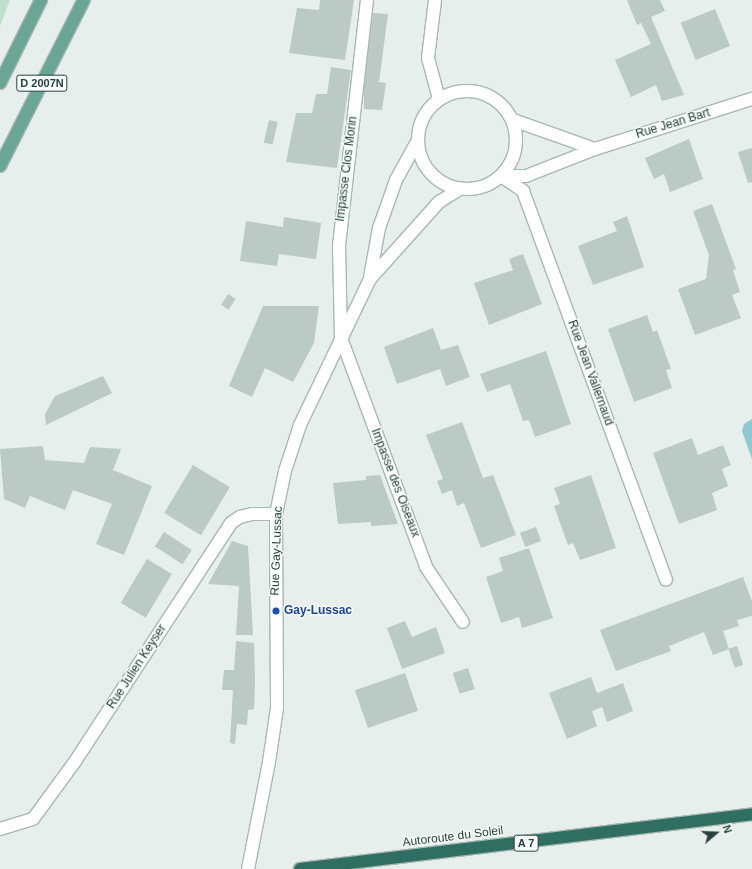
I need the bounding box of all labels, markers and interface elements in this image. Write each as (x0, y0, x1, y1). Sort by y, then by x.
road number: D 2007N (16, 74, 68, 92)
street label: Rue Jean Bart (634, 106, 712, 142)
street label: Impasse Clos Morin (333, 116, 361, 222)
street label: Rue Jean Vallernaud (564, 318, 616, 428)
street label: Impasse des Oiseaux (368, 427, 422, 539)
street label: Rue Gay-Lussac (268, 506, 286, 596)
place label: Gay-Lussac (284, 604, 352, 618)
marker: Gay-Lussac (271, 606, 281, 616)
street label: Rue Julien Keyser (104, 622, 170, 712)
north arrow (696, 813, 736, 853)
text: N (720, 823, 734, 835)
street label: Autoroute du Soleil (402, 824, 504, 850)
road number: A 7 (513, 834, 539, 852)

